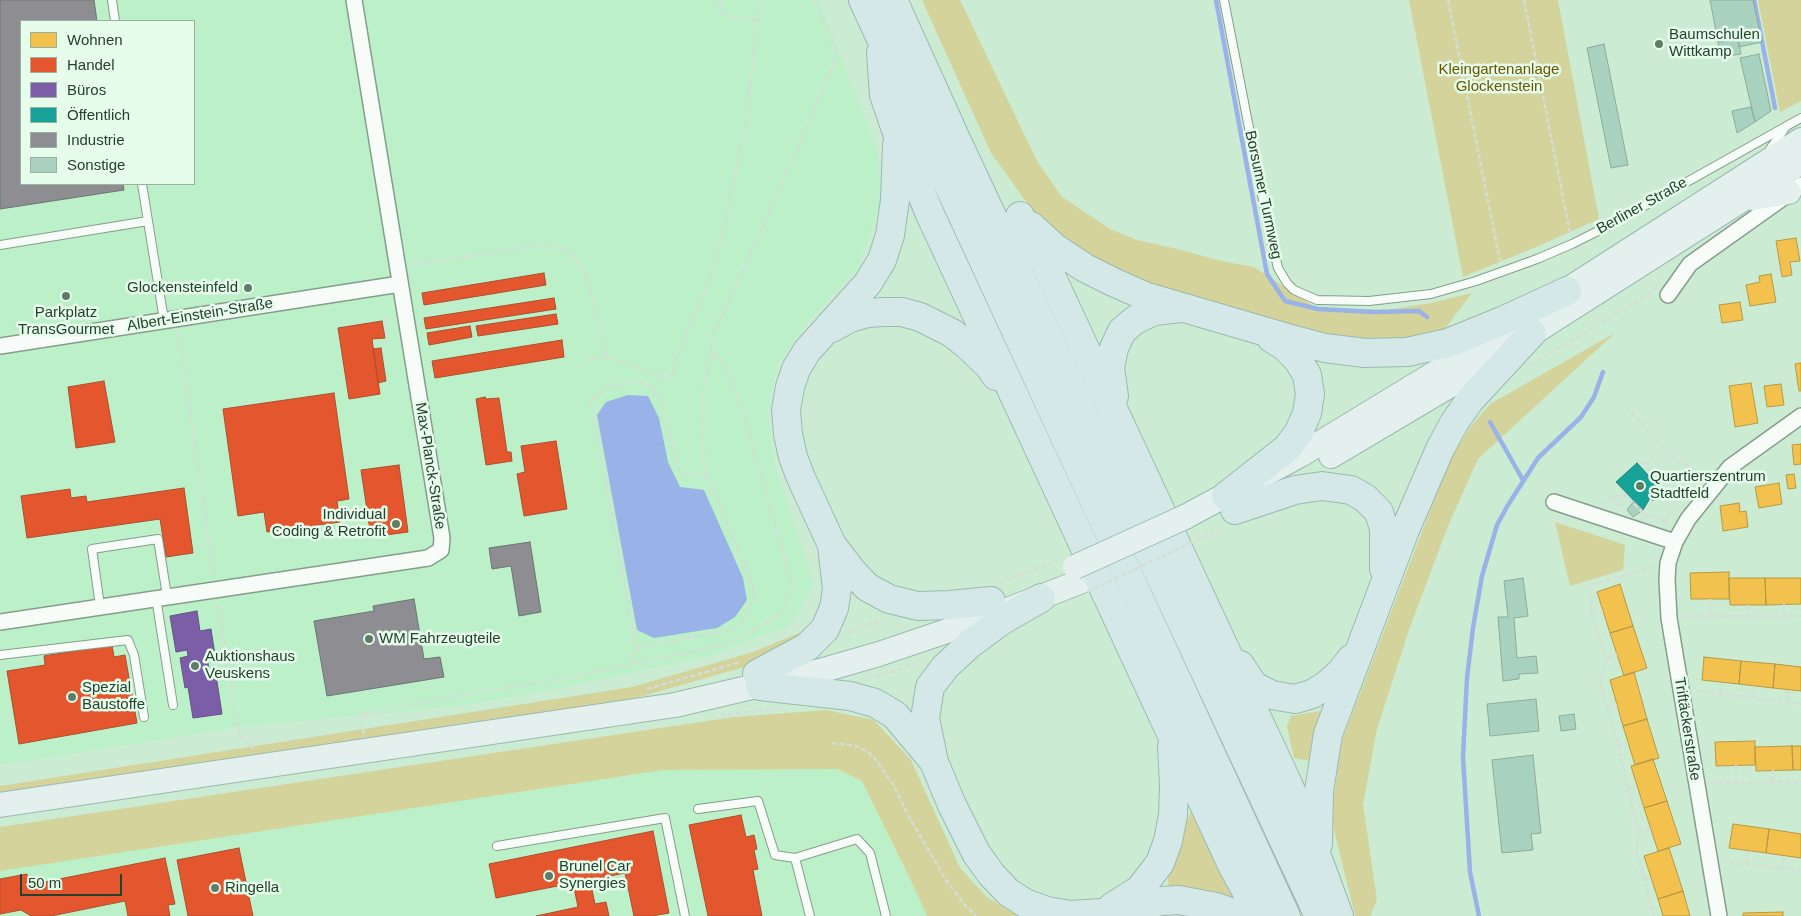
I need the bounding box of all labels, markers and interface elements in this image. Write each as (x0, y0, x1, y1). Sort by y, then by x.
legend (20, 20, 195, 185)
place label: Baumschulen Wittkamp (1669, 26, 1760, 61)
text: Wohnen (67, 31, 123, 48)
marker: Baumschulen Wittkamp (1653, 38, 1665, 50)
text: Handel (67, 56, 115, 73)
park label: Kleingartenanlage Glockenstein (1439, 61, 1559, 96)
text: Büros (67, 81, 106, 98)
text: Öffentlich (67, 106, 130, 123)
street label: Borsumer Turmweg (1241, 129, 1285, 261)
text: Industrie (67, 131, 125, 148)
text: Sonstige (67, 156, 125, 173)
street label: Berliner Straße (1594, 174, 1690, 238)
place label: Glockensteinfeld (127, 279, 238, 297)
marker: Glockensteinfeld (242, 282, 254, 294)
marker: Parkplatz TransGourmet (60, 290, 72, 302)
street label: Albert-Einstein-Straße (126, 295, 274, 335)
place label: Parkplatz TransGourmet (18, 304, 114, 339)
street label: Max-Planck-Straße (411, 401, 449, 531)
place label: Quartierszentrum Stadtfeld (1650, 468, 1766, 503)
marker: Quartierszentrum Stadtfeld (1634, 480, 1646, 492)
place label: Individual Coding & Retrofit (272, 506, 386, 541)
marker: Individual Coding & Retrofit (390, 518, 402, 530)
place label: WM Fahrzeugteile (379, 630, 501, 648)
marker: WM Fahrzeugteile (363, 633, 375, 645)
place label: Auktionshaus Veuskens (205, 648, 295, 683)
marker: Auktionshaus Veuskens (189, 660, 201, 672)
street label: Triftäckerstraße (1670, 676, 1704, 782)
place label: Spezial Baustoffe (82, 679, 145, 714)
marker: Spezial Baustoffe (66, 691, 78, 703)
place label: Brunel Car Synergies (559, 858, 631, 893)
scale bar (22, 864, 125, 896)
marker: Brunel Car Synergies (543, 870, 555, 882)
text: 50 m (28, 874, 61, 891)
place label: Ringella (225, 879, 279, 897)
marker: Ringella (209, 882, 221, 894)

